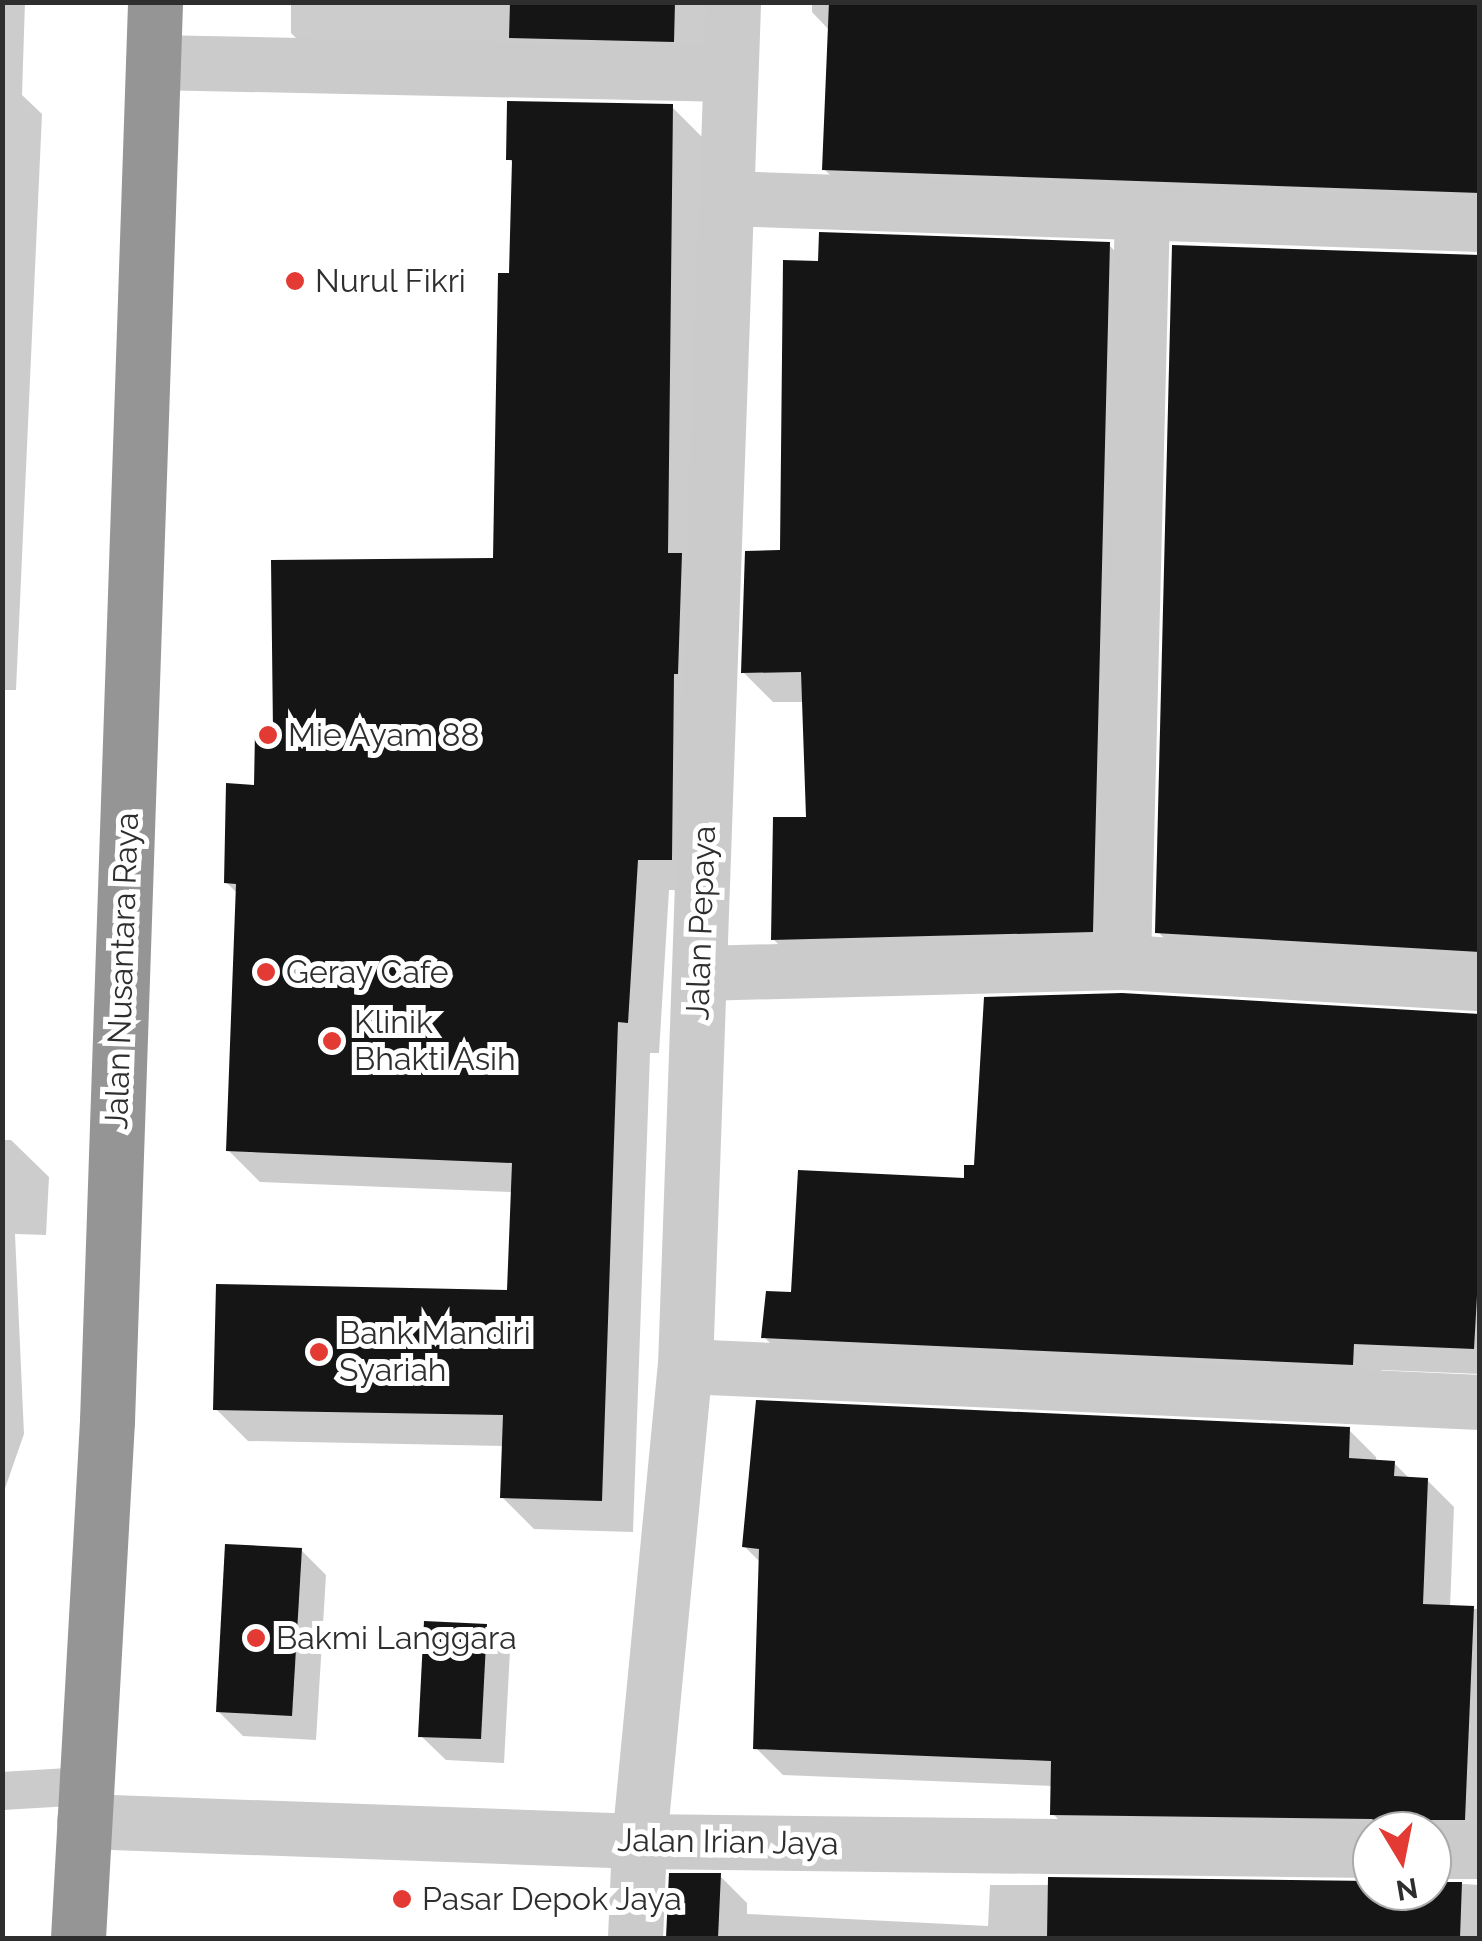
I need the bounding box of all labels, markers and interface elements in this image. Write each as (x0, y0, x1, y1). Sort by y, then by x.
place label: Nurul Fikri (315, 262, 467, 300)
marker: Nurul Fikri (284, 270, 306, 292)
place label: Mie Ayam 88 (288, 716, 480, 754)
marker: Mie Ayam 88 (257, 724, 279, 746)
street label: Jalan Nusantara Raya (97, 812, 147, 1130)
street label: Jalan Pepaya (678, 825, 724, 1021)
place label: Geray Cafe (286, 953, 449, 991)
marker: Geray Cafe (255, 961, 277, 983)
place label: Klinik Bhakti Asih (354, 1004, 517, 1079)
marker: Klinik Bhakti Asih (319, 1028, 345, 1054)
place label: Bank Mandiri Syariah (339, 1315, 531, 1390)
marker: Bank Mandiri Syariah (308, 1341, 330, 1363)
place label: Bakmi Langgara (276, 1619, 517, 1657)
marker: Bakmi Langgara (245, 1627, 267, 1649)
north arrow (1352, 1811, 1452, 1911)
street label: Jalan Irian Jaya (617, 1821, 839, 1863)
text: N (1394, 1871, 1420, 1907)
place label: Pasar Depok Jaya (422, 1880, 683, 1918)
marker: Pasar Depok Jaya (391, 1888, 413, 1910)

